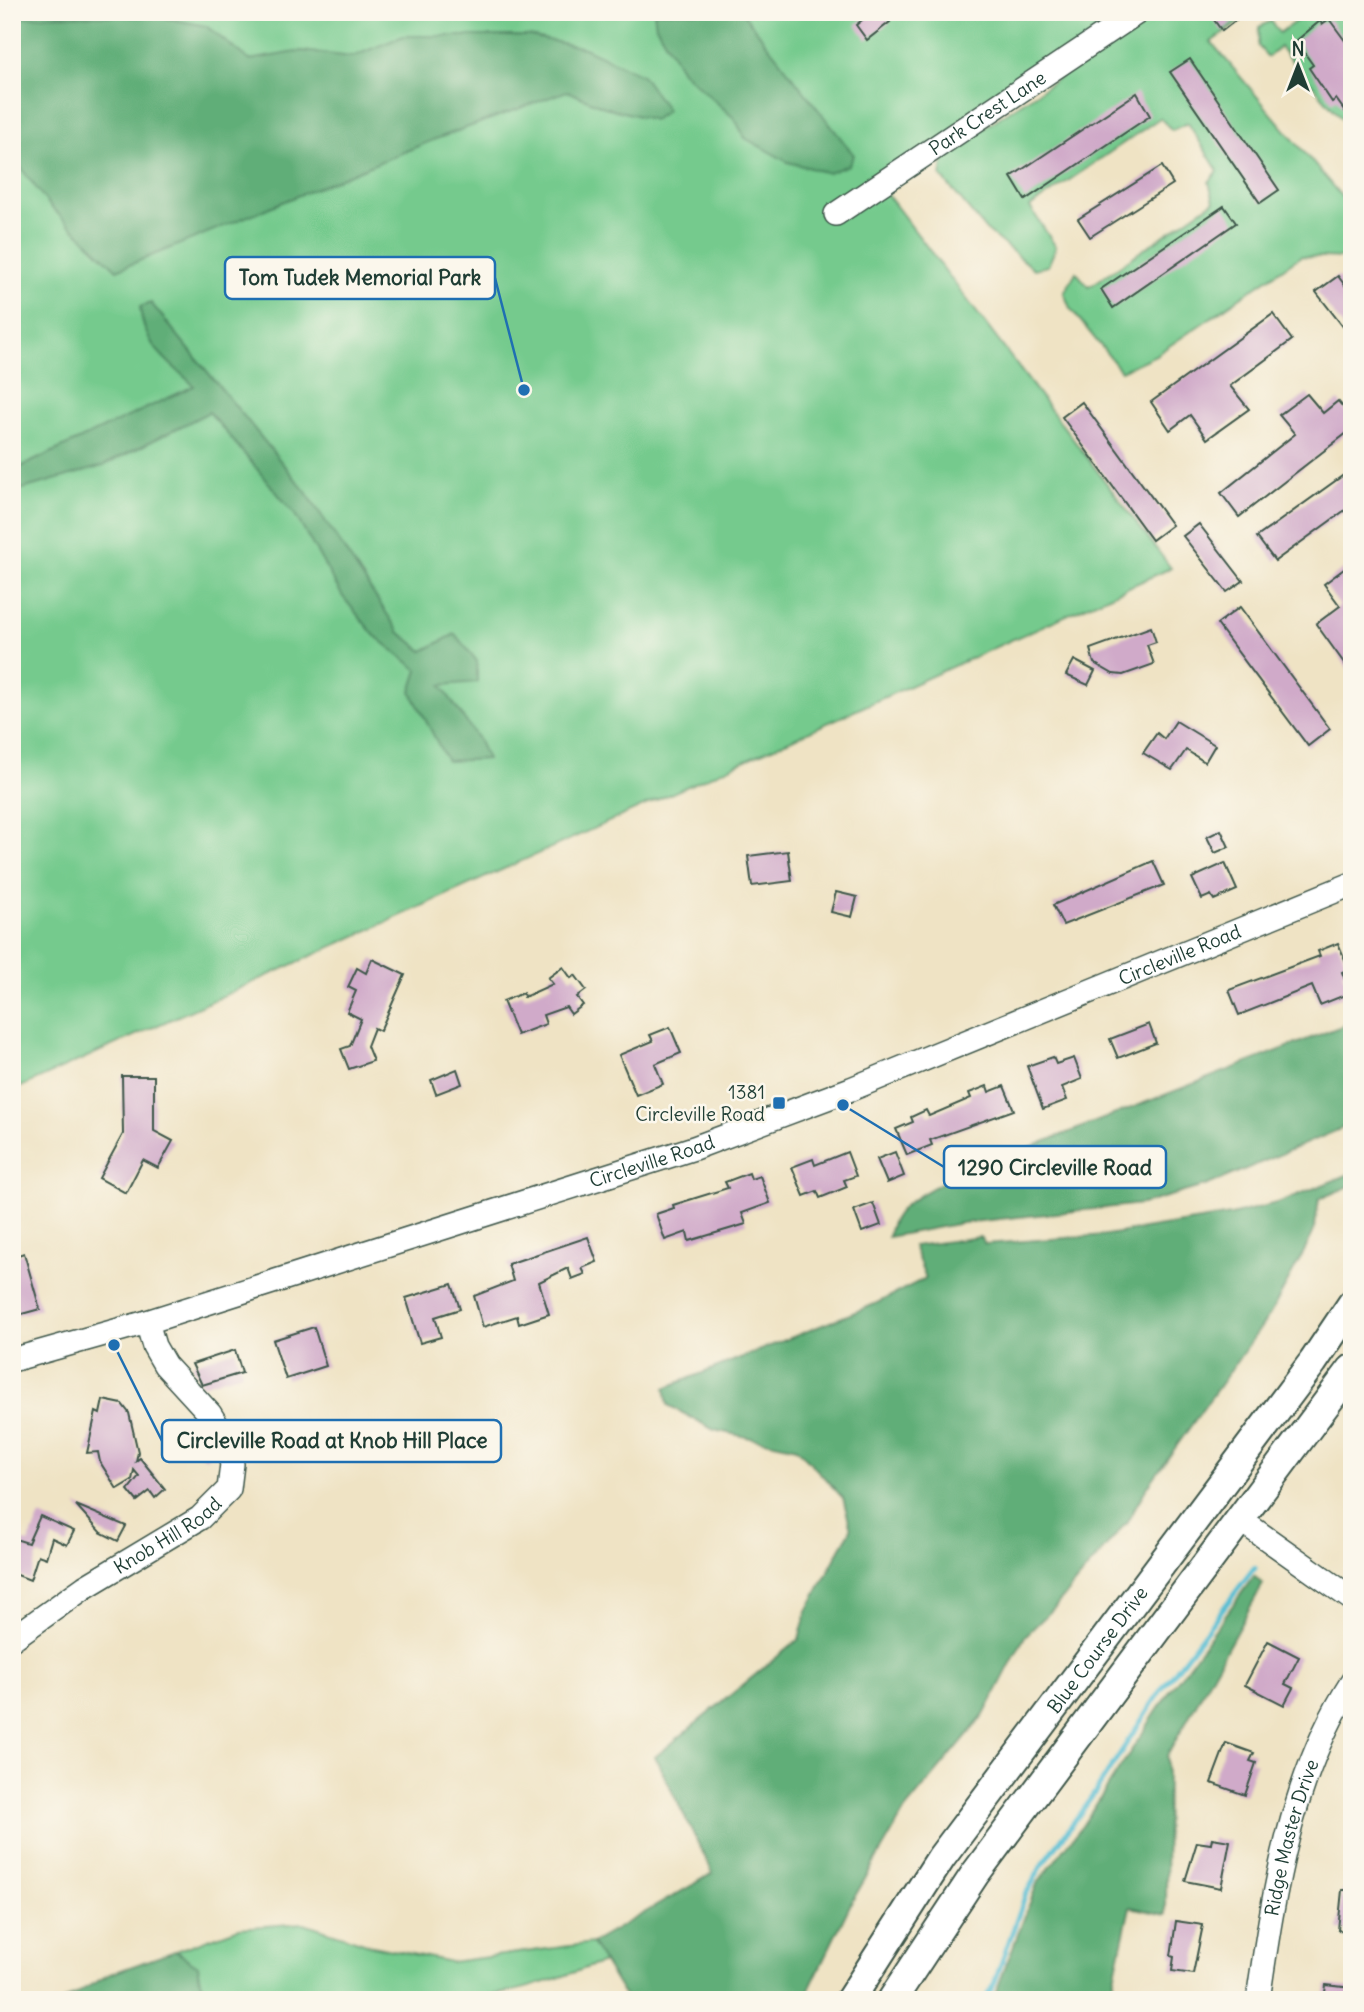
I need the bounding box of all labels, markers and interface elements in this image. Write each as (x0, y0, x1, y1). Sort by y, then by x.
north arrow (1262, 32, 1332, 102)
text: N (1291, 37, 1305, 61)
street label: Park Crest Lane (924, 65, 1050, 160)
callout: Tom Tudek Memorial Park (225, 257, 495, 299)
text: Tom Tudek Memorial Park (239, 264, 482, 291)
street label: Circleville Road (1115, 919, 1244, 990)
place label: 1381 Circleville Road (635, 1080, 765, 1126)
marker: 1381 Circleville Road (771, 1095, 787, 1111)
street label: Circleville Road (586, 1129, 718, 1193)
callout: 1290 Circleville Road (944, 1146, 1166, 1188)
text: 1290 Circleville Road (958, 1154, 1153, 1181)
callout: Circleville Road at Knob Hill Place (162, 1420, 501, 1462)
text: Circleville Road at Knob Hill Place (176, 1427, 488, 1454)
street label: Knob Hill Road (109, 1492, 226, 1579)
street label: Blue Course Drive (1042, 1581, 1153, 1718)
street label: Ridge Master Drive (1259, 1756, 1324, 1918)

